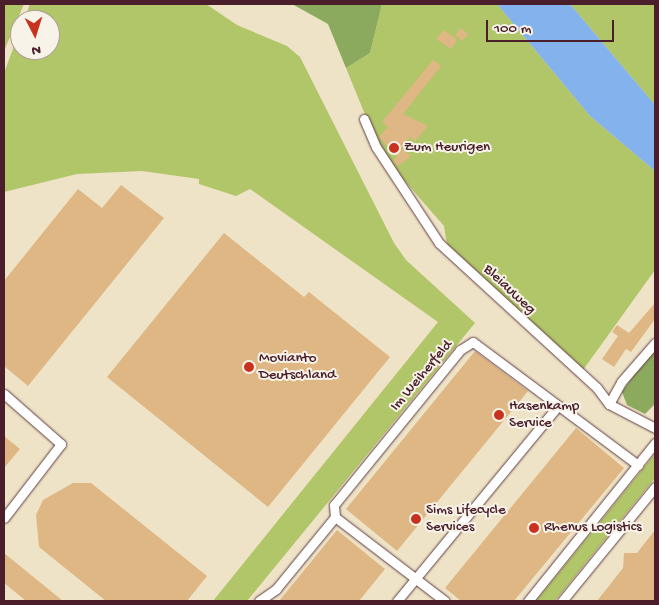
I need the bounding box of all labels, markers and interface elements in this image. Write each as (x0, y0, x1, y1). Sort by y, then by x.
north arrow (10, 10, 60, 60)
scale bar (489, 10, 616, 42)
text: 100 m (494, 20, 531, 38)
text: N (31, 41, 42, 58)
place label: Zum Heurigen (404, 139, 490, 157)
marker: Zum Heurigen (388, 142, 400, 154)
street label: Bleiauweg (479, 261, 539, 319)
street label: Im Weiherfeld (387, 337, 457, 415)
place label: Movianto Deutschland (259, 349, 336, 384)
marker: Movianto Deutschland (243, 361, 255, 373)
place label: Hasenkamp Service (509, 397, 579, 432)
marker: Hasenkamp Service (493, 409, 505, 421)
place label: Sims Lifecycle Services (426, 501, 506, 536)
marker: Sims Lifecycle Services (410, 513, 422, 525)
place label: Rhenus Logistics (544, 519, 641, 537)
marker: Rhenus Logistics (528, 522, 540, 534)

